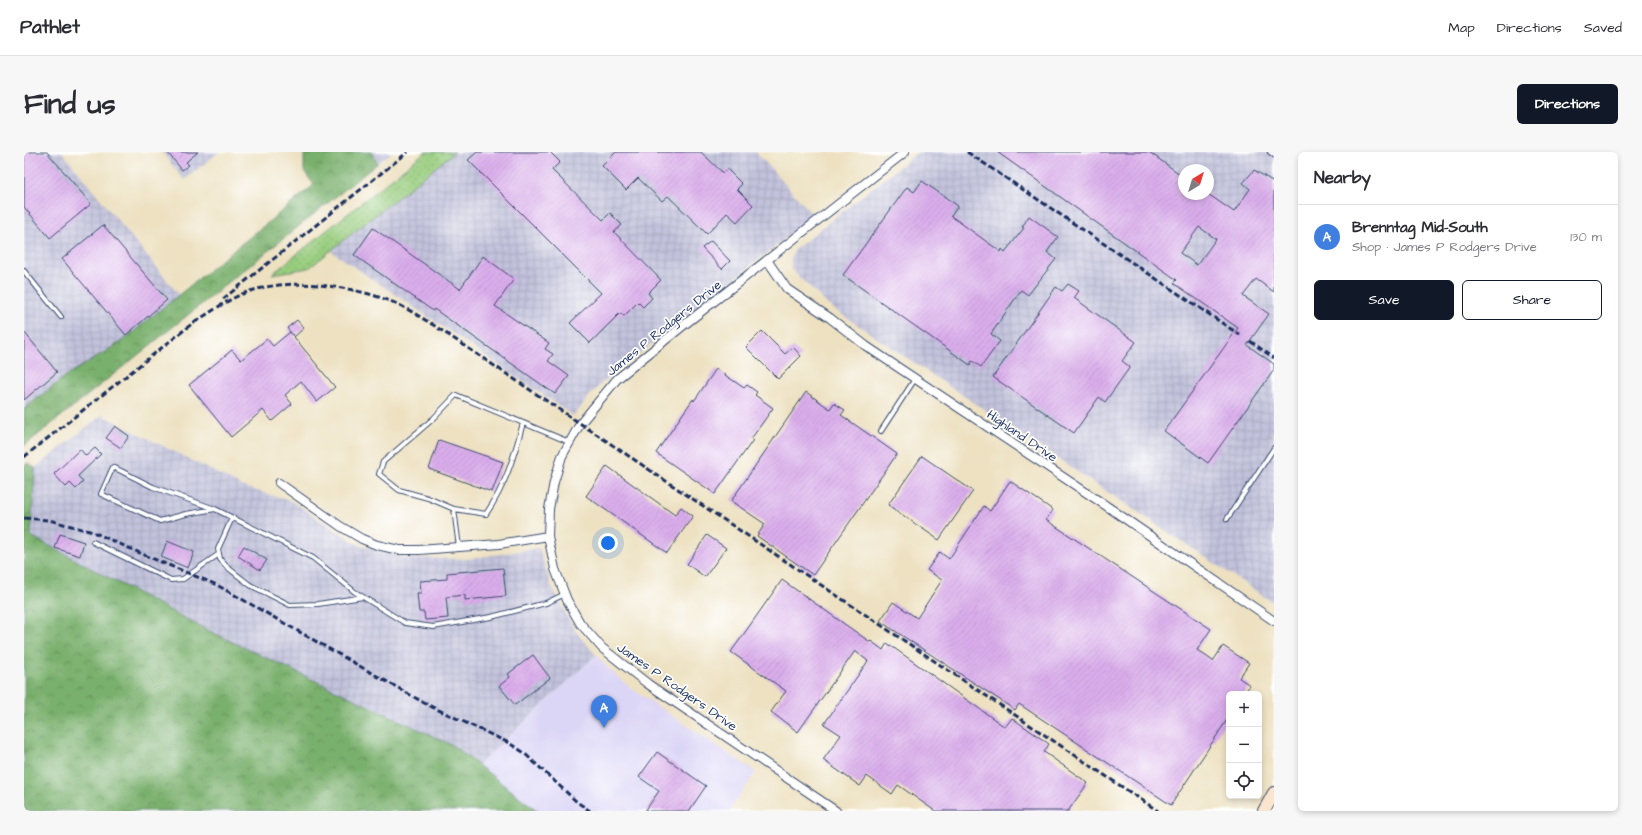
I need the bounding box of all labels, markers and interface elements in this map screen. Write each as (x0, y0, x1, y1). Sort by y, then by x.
text: Pathlet (20, 14, 80, 41)
text: Map (1448, 18, 1475, 38)
text: Directions (1497, 18, 1562, 38)
text: Saved (1584, 18, 1622, 38)
button: Directions (1517, 84, 1618, 124)
text: Find us (24, 85, 115, 124)
north arrow (1178, 164, 1214, 200)
text: Nearby (1314, 166, 1371, 190)
text: Brenntag Mid-South (1352, 217, 1488, 238)
text: A (1323, 228, 1331, 246)
text: 130 m (1570, 228, 1602, 246)
text: Shop · James P Rodgers Drive (1352, 238, 1537, 256)
street label: James P Rodgers Drive (603, 276, 726, 381)
button: Save (1314, 280, 1454, 320)
button: Share (1462, 280, 1602, 320)
street label: Highland Drive (983, 406, 1061, 467)
your location (598, 533, 618, 553)
street label: James P Rodgers Drive (613, 639, 741, 736)
map controls (1226, 691, 1262, 799)
button: + (1226, 691, 1262, 727)
pin: A (591, 695, 617, 728)
button: − (1226, 727, 1262, 763)
button: locate (1226, 763, 1262, 799)

